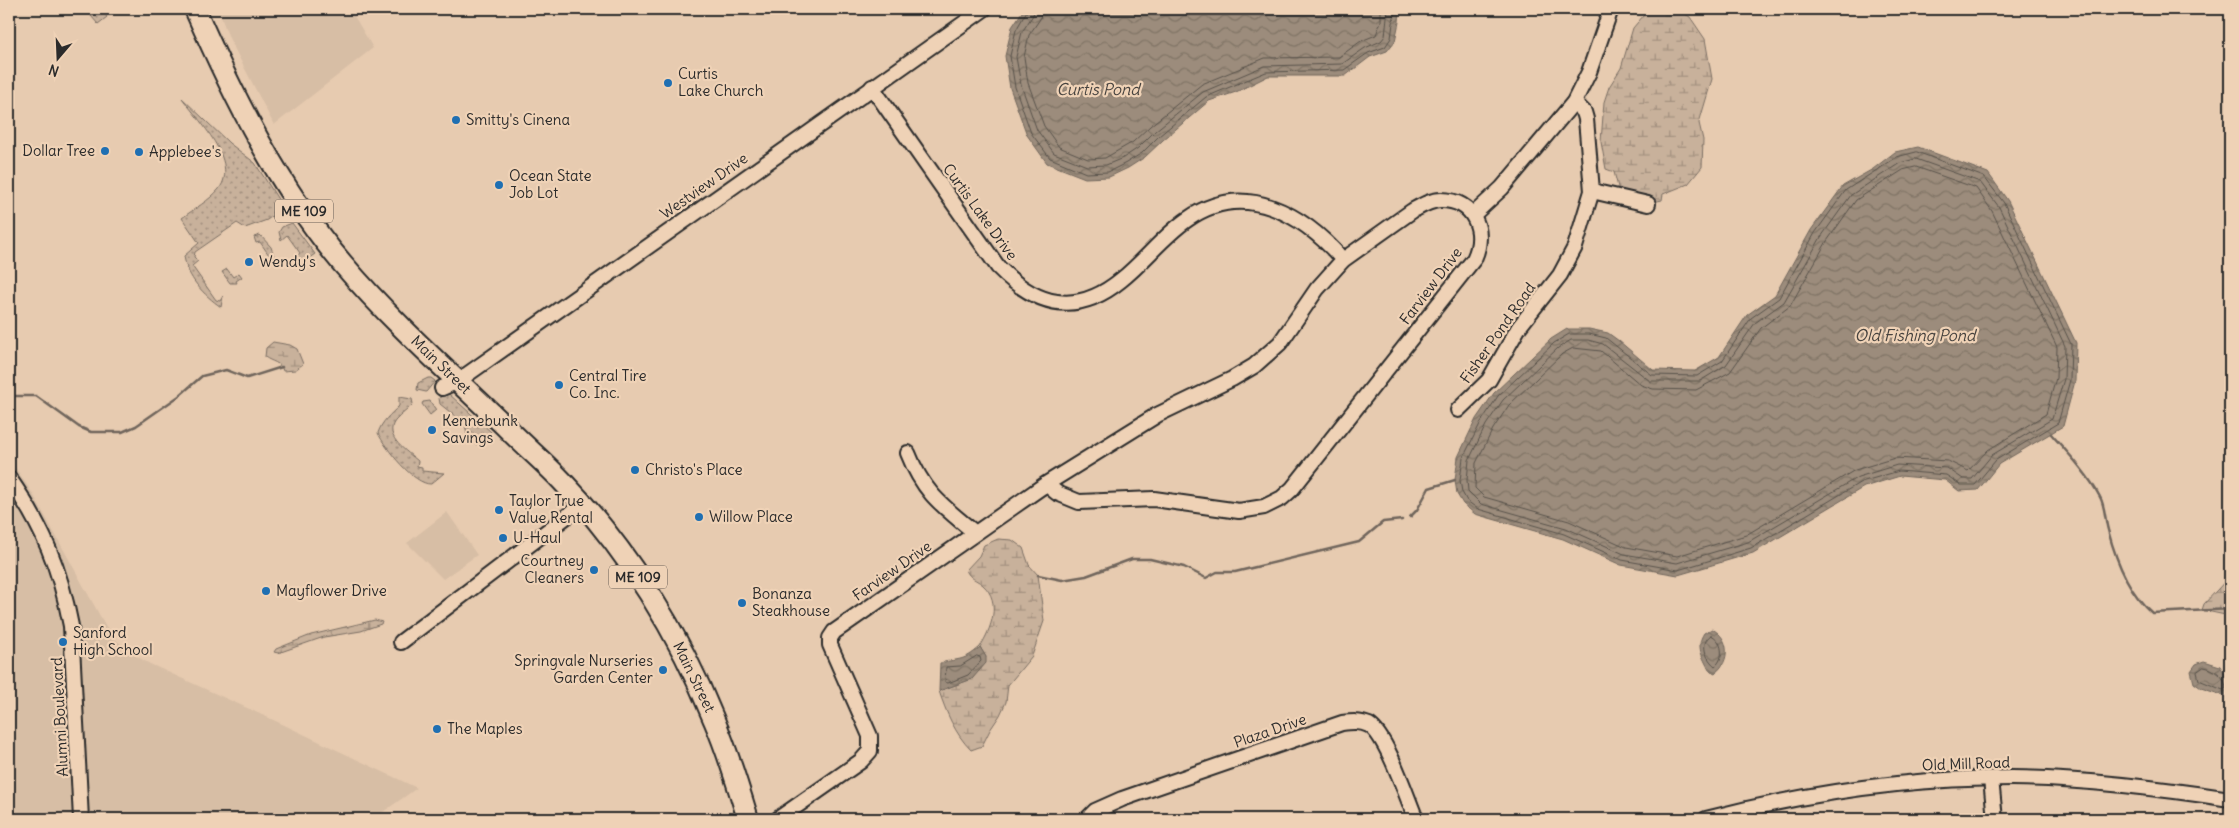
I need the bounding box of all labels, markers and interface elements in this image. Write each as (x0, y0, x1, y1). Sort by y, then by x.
north arrow (32, 32, 82, 82)
text: N (46, 60, 61, 80)
place label: Curtis Lake Church (678, 64, 764, 100)
marker: Curtis Lake Church (662, 77, 674, 89)
water label: Curtis Pond (1056, 79, 1142, 99)
place label: Smitty's Cinena (466, 110, 570, 129)
marker: Smitty's Cinena (450, 114, 462, 126)
place label: Dollar Tree (22, 141, 95, 160)
place label: Applebee's (149, 142, 221, 161)
marker: Dollar Tree (99, 145, 111, 157)
marker: Applebee's (133, 146, 145, 158)
street label: Westview Drive (656, 148, 751, 223)
street label: Curtis Lake Drive (939, 160, 1022, 264)
place label: Ocean State Job Lot (509, 166, 592, 202)
marker: Ocean State Job Lot (493, 179, 505, 191)
road number: ME 109 (275, 200, 333, 222)
street label: Farview Drive (1395, 243, 1466, 328)
place label: Wendy's (259, 252, 316, 271)
marker: Wendy's (243, 256, 255, 268)
street label: Fisher Pond Road (1456, 279, 1539, 387)
water label: Old Fishing Pond (1855, 325, 1978, 345)
street label: Main Street (407, 331, 475, 398)
place label: Central Tire Co. Inc. (569, 366, 647, 402)
marker: Central Tire Co. Inc. (553, 379, 565, 391)
place label: Kennebunk Savings (442, 411, 518, 447)
marker: Kennebunk Savings (426, 424, 438, 436)
place label: Christo's Place (645, 460, 743, 479)
marker: Christo's Place (629, 464, 641, 476)
place label: Taylor True Value Rental (509, 491, 593, 527)
marker: Taylor True Value Rental (493, 504, 505, 516)
place label: Willow Place (709, 507, 793, 526)
marker: Willow Place (693, 511, 705, 523)
place label: U-Haul (513, 528, 561, 547)
marker: U-Haul (497, 532, 509, 544)
street label: Farview Drive (849, 536, 935, 605)
place label: Courtney Cleaners (521, 551, 584, 587)
marker: Courtney Cleaners (588, 564, 600, 576)
road number: ME 109 (609, 566, 667, 588)
place label: Mayflower Drive (276, 581, 387, 600)
place label: Bonanza Steakhouse (752, 584, 830, 620)
marker: Mayflower Drive (260, 585, 272, 597)
marker: Bonanza Steakhouse (736, 597, 748, 609)
place label: Sanford High School (73, 623, 153, 659)
marker: Sanford High School (57, 636, 69, 648)
street label: Main Street (669, 638, 720, 715)
place label: Springvale Nurseries Garden Center (514, 651, 653, 687)
street label: Alumni Boulevard (47, 657, 72, 777)
marker: Springvale Nurseries Garden Center (657, 664, 669, 676)
street label: Plaza Drive (1231, 709, 1309, 752)
place label: The Maples (447, 719, 523, 738)
marker: The Maples (431, 723, 443, 735)
street label: Old Mill Road (1922, 752, 2011, 775)

